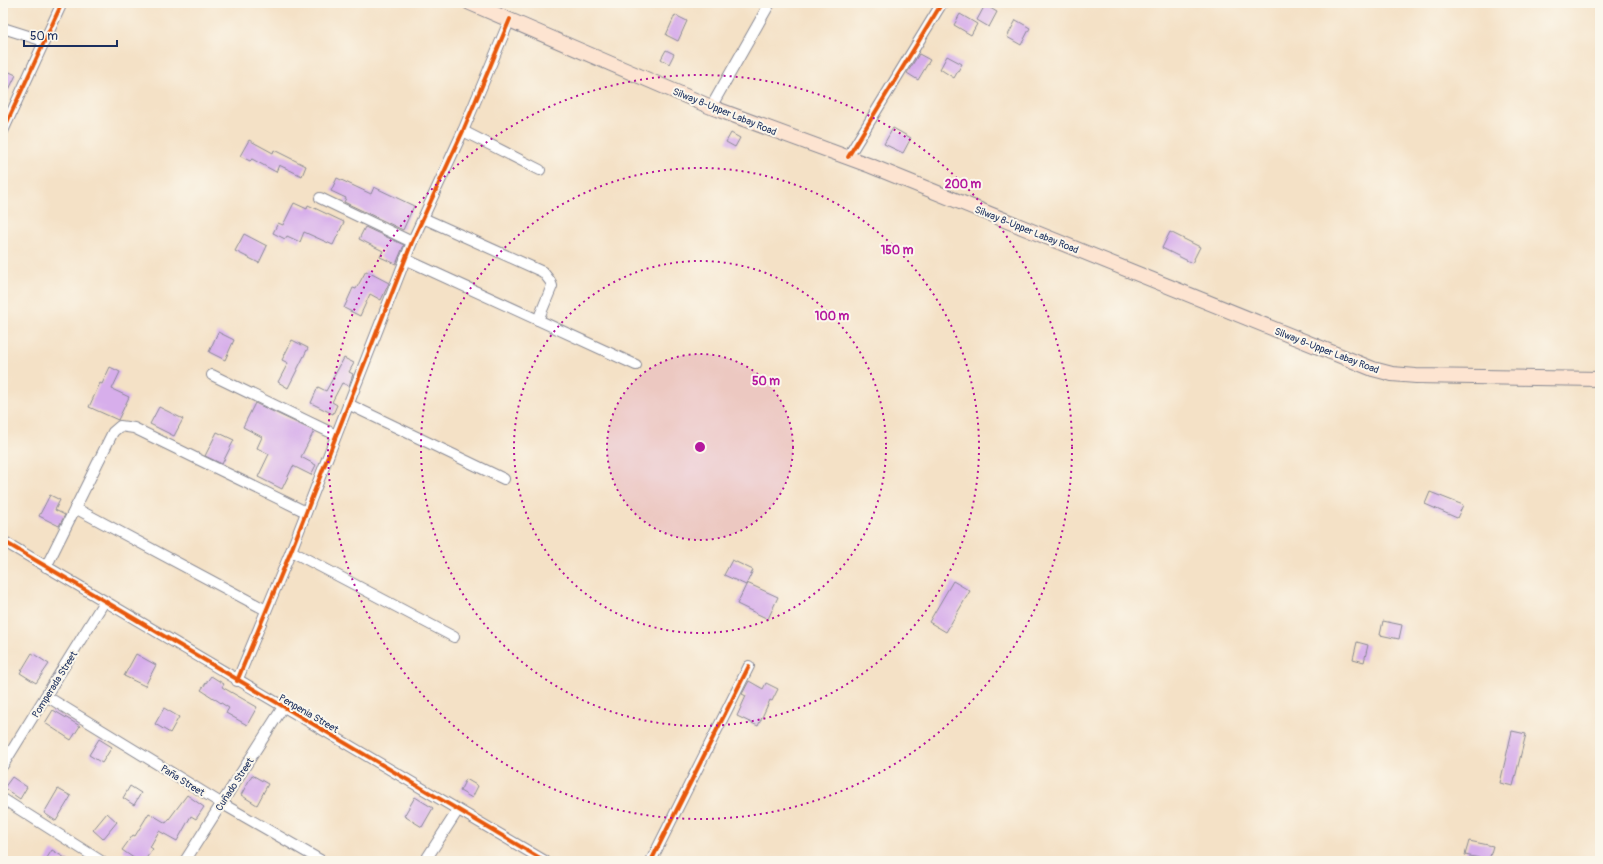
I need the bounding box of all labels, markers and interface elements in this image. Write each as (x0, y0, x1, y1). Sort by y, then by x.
scale bar (24, 22, 117, 48)
text: 50 m (30, 29, 58, 44)
street label: Silway 8-Upper Labay Road (671, 86, 778, 138)
text: 200 m (945, 177, 982, 192)
street label: Silway 8-Upper Labay Road (973, 204, 1080, 256)
text: 150 m (881, 243, 914, 258)
text: 100 m (815, 309, 850, 324)
street label: Silway 8-Upper Labay Road (1273, 325, 1381, 376)
text: 50 m (752, 374, 780, 389)
centre of rings (693, 440, 707, 454)
street label: Pomperada Street (30, 648, 81, 720)
street label: Penpenia Street (277, 692, 341, 736)
street label: Cuñado Street (213, 755, 257, 813)
street label: Paña Street (158, 763, 207, 800)

